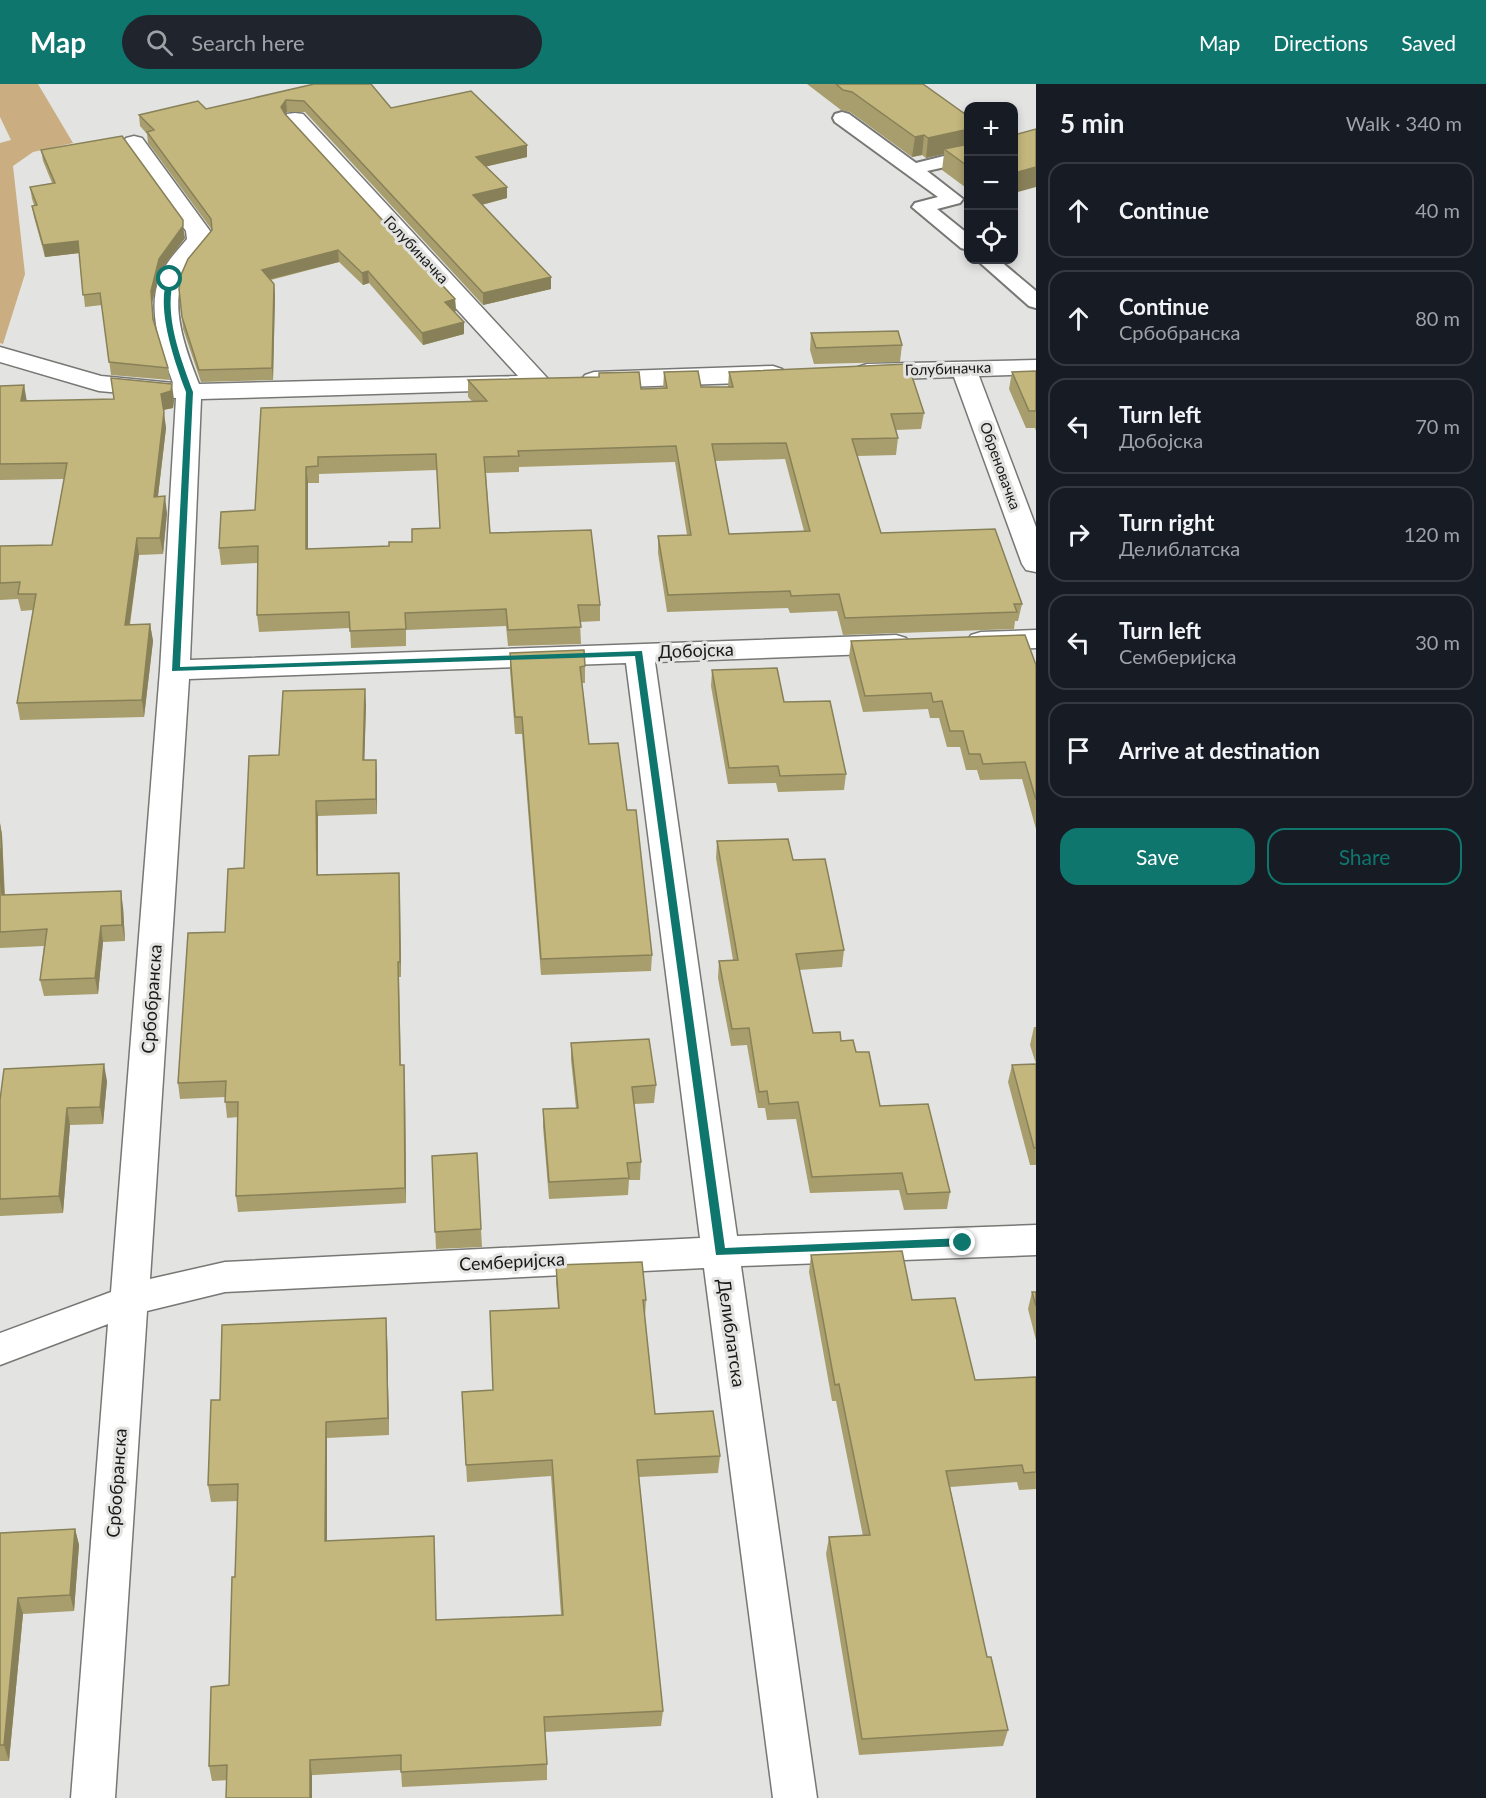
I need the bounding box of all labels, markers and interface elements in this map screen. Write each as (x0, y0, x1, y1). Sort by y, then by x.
search box (122, 15, 542, 69)
text: Map (30, 25, 86, 59)
icon: search (143, 26, 176, 59)
text: Search here (191, 29, 305, 56)
text: Map (1199, 30, 1240, 55)
text: Directions (1273, 30, 1368, 55)
text: Saved (1401, 30, 1456, 55)
map controls (964, 102, 1018, 264)
button: + (964, 102, 1018, 156)
text: 5 min (1060, 107, 1124, 139)
text: Walk · 340 m (1346, 111, 1462, 135)
button: − (964, 156, 1018, 210)
icon: ahead (1062, 194, 1095, 227)
text: Continue (1119, 197, 1209, 224)
text: 40 m (1415, 198, 1460, 222)
button: locate (964, 210, 1018, 264)
street label: Голубиначка (381, 212, 453, 287)
route start (156, 265, 182, 291)
text: Continue (1119, 293, 1209, 320)
icon: ahead (1062, 302, 1095, 335)
text: 80 m (1415, 306, 1460, 330)
text: Србобранска (1119, 320, 1240, 344)
street label: Голубиначка (904, 357, 992, 379)
text: Turn left (1119, 401, 1201, 428)
icon: left (1062, 410, 1095, 443)
text: 70 m (1415, 414, 1460, 438)
street label: Обреновачка (977, 419, 1025, 512)
text: Добојска (1119, 428, 1203, 452)
text: Turn right (1119, 509, 1214, 536)
icon: right (1062, 518, 1095, 551)
text: 120 m (1404, 522, 1460, 546)
text: Делиблатска (1119, 536, 1240, 560)
text: Turn left (1119, 617, 1201, 644)
icon: left (1062, 626, 1095, 659)
text: 30 m (1415, 630, 1460, 654)
street label: Добојска (658, 638, 734, 662)
text: Семберијска (1119, 644, 1236, 668)
icon: arrive (1062, 734, 1095, 767)
text: Arrive at destination (1119, 737, 1320, 764)
button: Save (1060, 828, 1255, 885)
button: Share (1267, 828, 1462, 885)
street label: Србобранска (136, 944, 166, 1054)
route end (949, 1229, 975, 1255)
street label: Семберијска (459, 1247, 565, 1275)
street label: Делиблатска (714, 1277, 750, 1388)
street label: Србобранска (101, 1428, 131, 1538)

